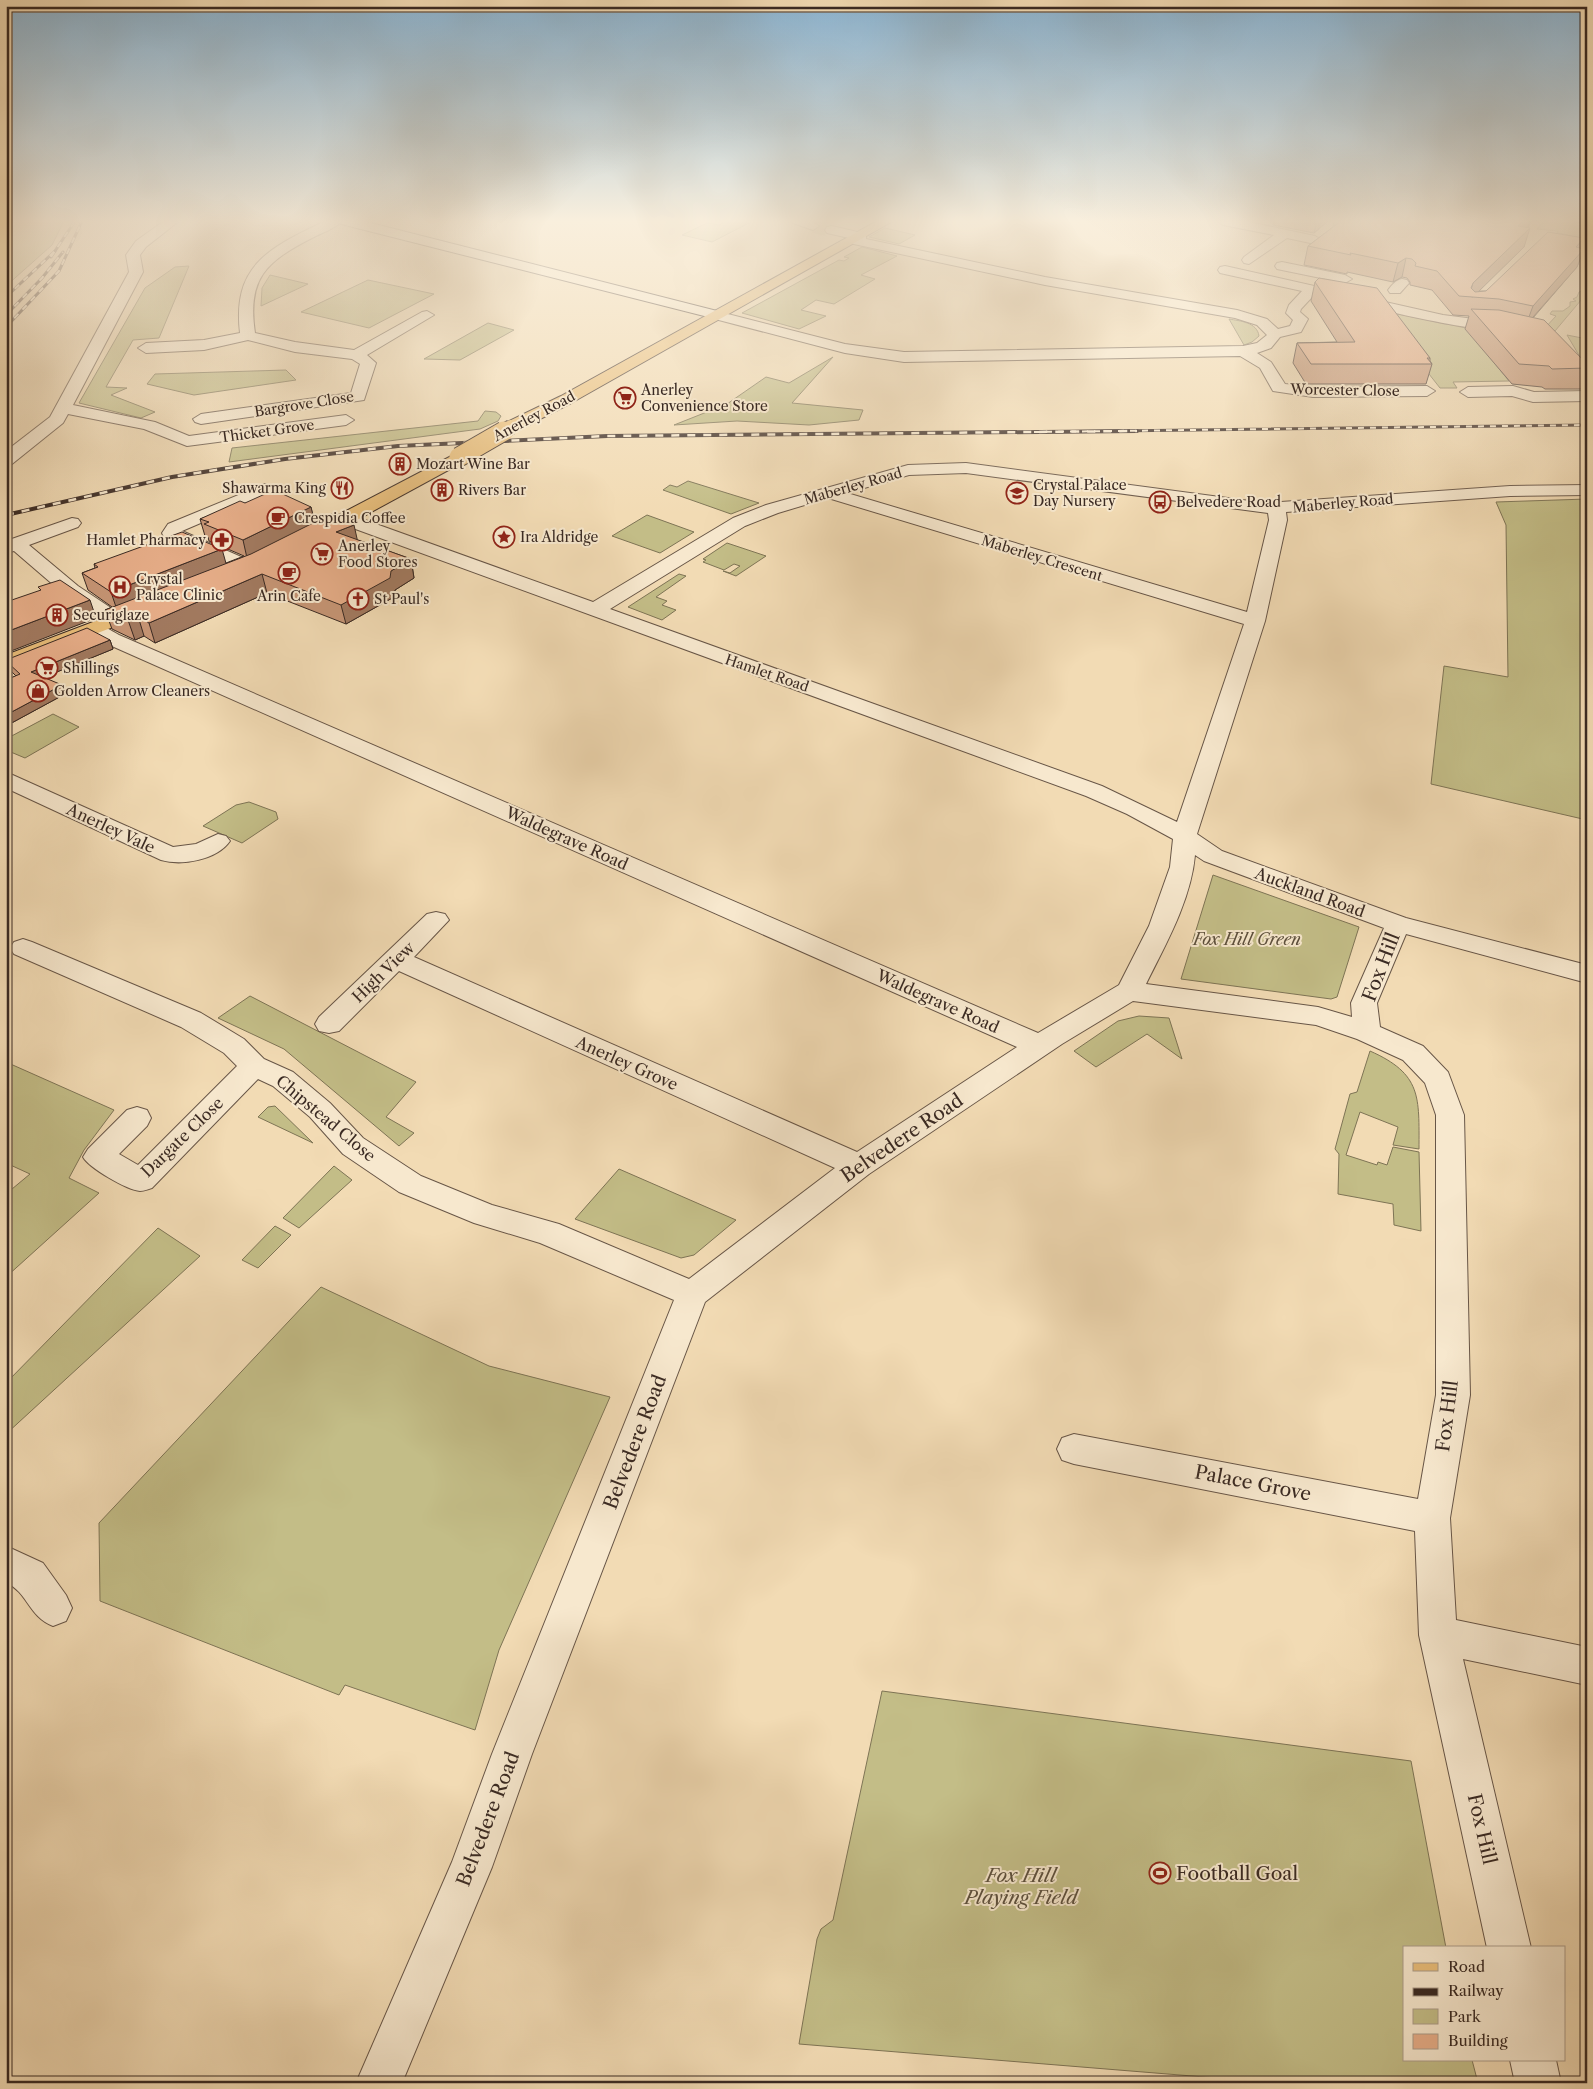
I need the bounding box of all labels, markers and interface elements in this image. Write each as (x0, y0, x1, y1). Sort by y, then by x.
street label: Worcester Close (1289, 380, 1400, 400)
place label: Anerley Convenience Store (640, 381, 768, 415)
supermarket icon: Anerley Convenience Store (613, 386, 637, 410)
street label: Bargrove Close (253, 387, 355, 421)
street label: Anerley Road (489, 387, 579, 446)
street label: Thicket Grove (219, 415, 316, 447)
building icon: Mozart Wine Bar (388, 452, 412, 476)
place label: Mozart Wine Bar (416, 455, 530, 473)
street label: Maberley Road (802, 463, 904, 509)
restaurant icon: Shawarma King (330, 476, 354, 500)
place label: Crystal Palace Day Nursery (1033, 476, 1127, 510)
building icon: Rivers Bar (430, 478, 454, 502)
place label: Shawarma King (222, 479, 327, 497)
place label: Rivers Bar (458, 481, 526, 499)
school or university icon: Crystal Palace Day Nursery (1005, 481, 1029, 505)
bus stop icon: Belvedere Road (1148, 490, 1172, 514)
street label: Maberley Road (1292, 490, 1395, 516)
place label: Belvedere Road (1176, 493, 1281, 511)
cafe icon: Crespidia Coffee (266, 506, 290, 530)
place label: Crespidia Coffee (294, 509, 406, 527)
place icon: Ira Aldridge (492, 525, 516, 549)
pharmacy icon: Hamlet Pharmacy (210, 528, 234, 552)
place label: Ira Aldridge (520, 528, 599, 546)
place label: Hamlet Pharmacy (86, 531, 206, 549)
street label: Maberley Crescent (979, 531, 1105, 585)
place label: Anerley Food Stores (337, 537, 418, 571)
supermarket icon: Anerley Food Stores (310, 542, 334, 566)
cafe icon: Arin Cafe (277, 561, 301, 585)
place label: Crystal Palace Clinic (136, 570, 223, 604)
hospital icon: Crystal Palace Clinic (108, 575, 132, 599)
place label: Arin Cafe (256, 587, 321, 605)
church icon: St Paul's (346, 587, 370, 611)
place label: St Paul's (374, 590, 429, 608)
building icon: Securiglaze (45, 603, 69, 627)
place label: Securiglaze (73, 606, 150, 624)
street label: Hamlet Road (723, 650, 812, 696)
supermarket icon: Shillings (35, 656, 59, 680)
place label: Shillings (63, 659, 119, 677)
shop icon: Golden Arrow Cleaners (26, 679, 50, 703)
place label: Golden Arrow Cleaners (54, 682, 210, 700)
street label: Anerley Vale (63, 798, 158, 857)
street label: Waldegrave Road (502, 802, 632, 874)
street label: Auckland Road (1251, 862, 1368, 921)
park label: Fox Hill Green (1191, 929, 1301, 949)
street label: Fox Hill (1357, 929, 1405, 1005)
street label: High View (348, 937, 419, 1007)
street label: Waldegrave Road (873, 965, 1003, 1037)
street label: Anerley Grove (572, 1031, 681, 1094)
street label: Chipstead Close (272, 1071, 380, 1165)
street label: Belvedere Road (837, 1088, 968, 1187)
street label: Dargate Close (137, 1093, 227, 1181)
street label: Belvedere Road (599, 1371, 671, 1513)
street label: Fox Hill (1431, 1379, 1463, 1453)
street label: Palace Grove (1193, 1460, 1313, 1506)
street label: Belvedere Road (452, 1748, 524, 1890)
street label: Fox Hill (1463, 1791, 1501, 1867)
sports icon: Football Goal (1148, 1861, 1172, 1885)
place label: Football Goal (1176, 1862, 1298, 1885)
park label: Fox Hill Playing Field (963, 1864, 1079, 1909)
legend (1403, 1946, 1566, 2062)
text: Road (1448, 1957, 1485, 1976)
text: Railway (1448, 1981, 1504, 2000)
text: Park (1448, 2007, 1482, 2026)
text: Building (1448, 2031, 1508, 2050)

